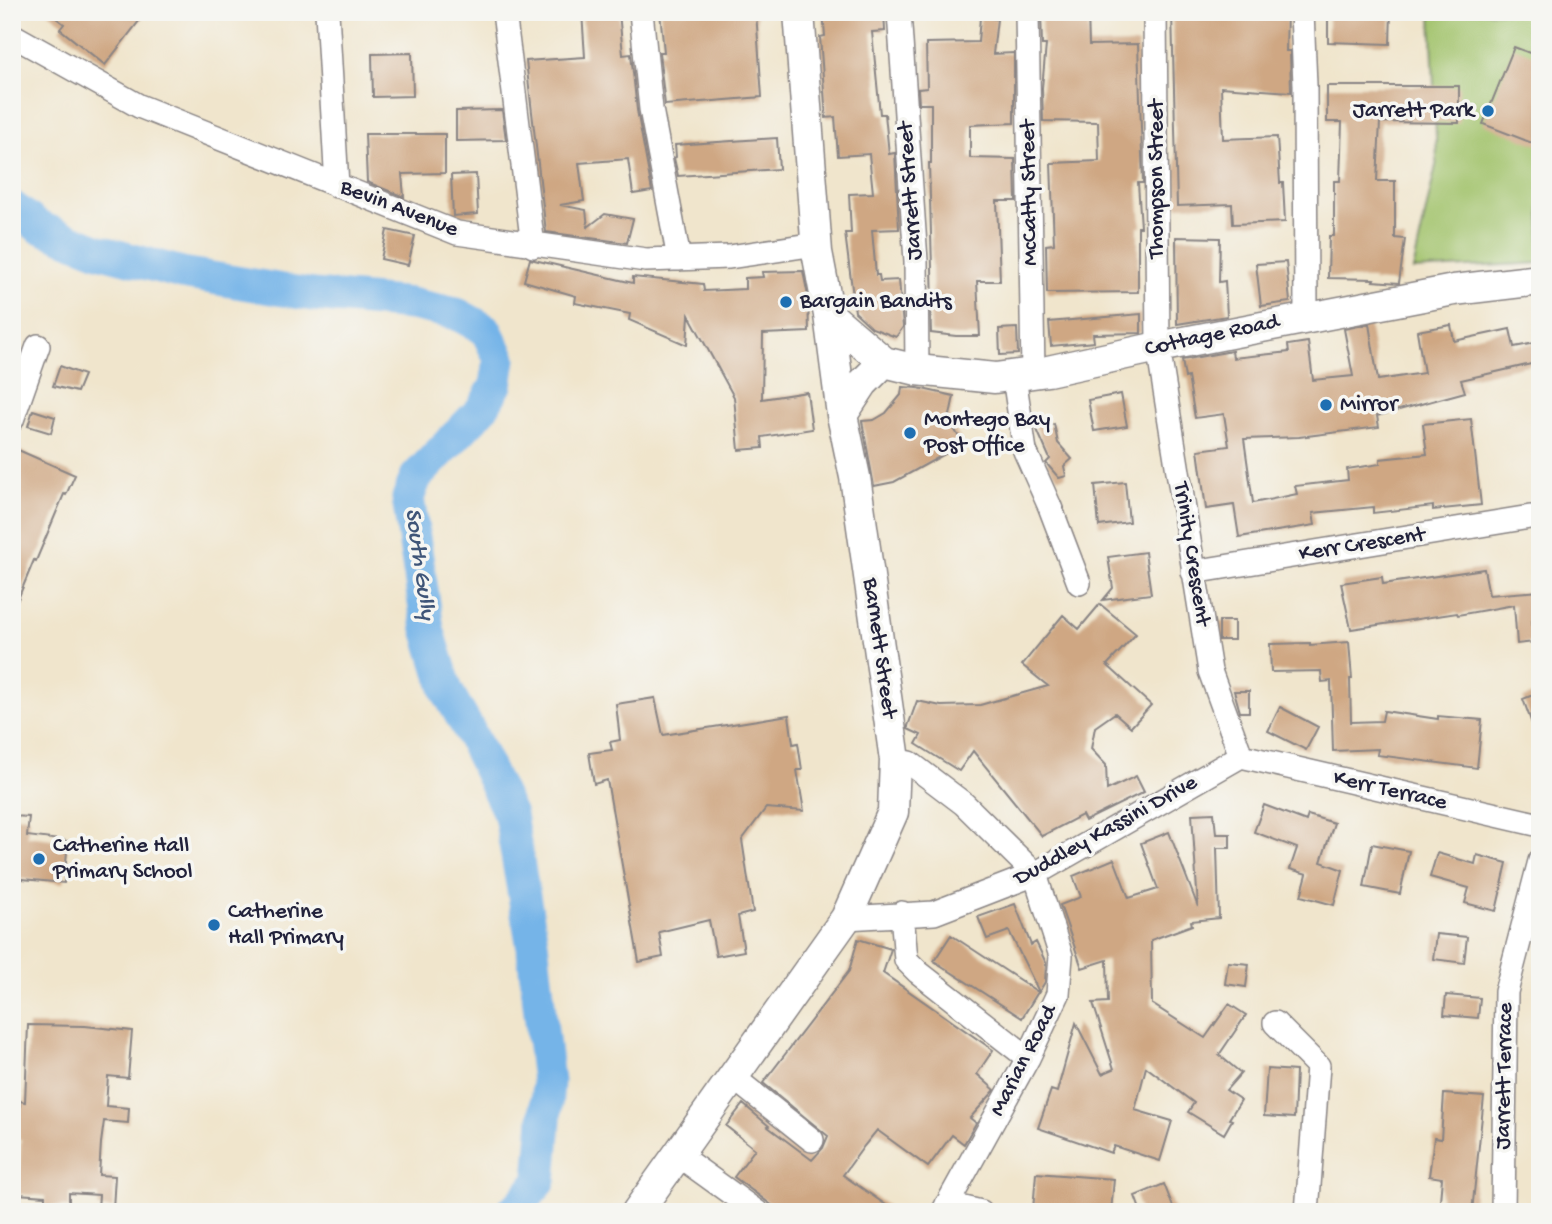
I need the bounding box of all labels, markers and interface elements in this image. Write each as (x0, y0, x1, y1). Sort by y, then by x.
street label: Thompson Street (1144, 98, 1171, 260)
place label: Jarrett Park (1353, 98, 1477, 125)
marker: Jarrett Park (1480, 103, 1496, 119)
street label: McCatty Street (1015, 118, 1045, 266)
street label: Jarrett Street (893, 119, 929, 261)
street label: Bevin Avenue (335, 174, 463, 244)
place label: Bargain Bandits (799, 289, 952, 316)
marker: Bargain Bandits (778, 294, 794, 310)
street label: Cottage Road (1142, 308, 1283, 363)
place label: Mirror (1340, 392, 1399, 419)
marker: Mirror (1318, 397, 1334, 413)
place label: Montego Bay Post Office (923, 407, 1050, 460)
marker: Montego Bay Post Office (902, 425, 918, 441)
street label: Trinity Crescent (1166, 478, 1216, 629)
water label: South Gully (397, 507, 441, 624)
street label: Kerr Crescent (1297, 521, 1429, 568)
street label: Barnett Street (856, 575, 902, 721)
street label: Kerr Terrace (1331, 765, 1451, 817)
street label: Duddley Kassini Drive (1008, 769, 1203, 894)
place label: Catherine Hall Primary School (52, 833, 193, 886)
marker: Catherine Hall Primary School (31, 851, 47, 867)
place label: Catherine Hall Primary (228, 899, 344, 952)
marker: Catherine Hall Primary (206, 917, 222, 933)
street label: Marian Road (984, 1000, 1064, 1121)
street label: Jarrett Terrace (1490, 1001, 1520, 1150)

